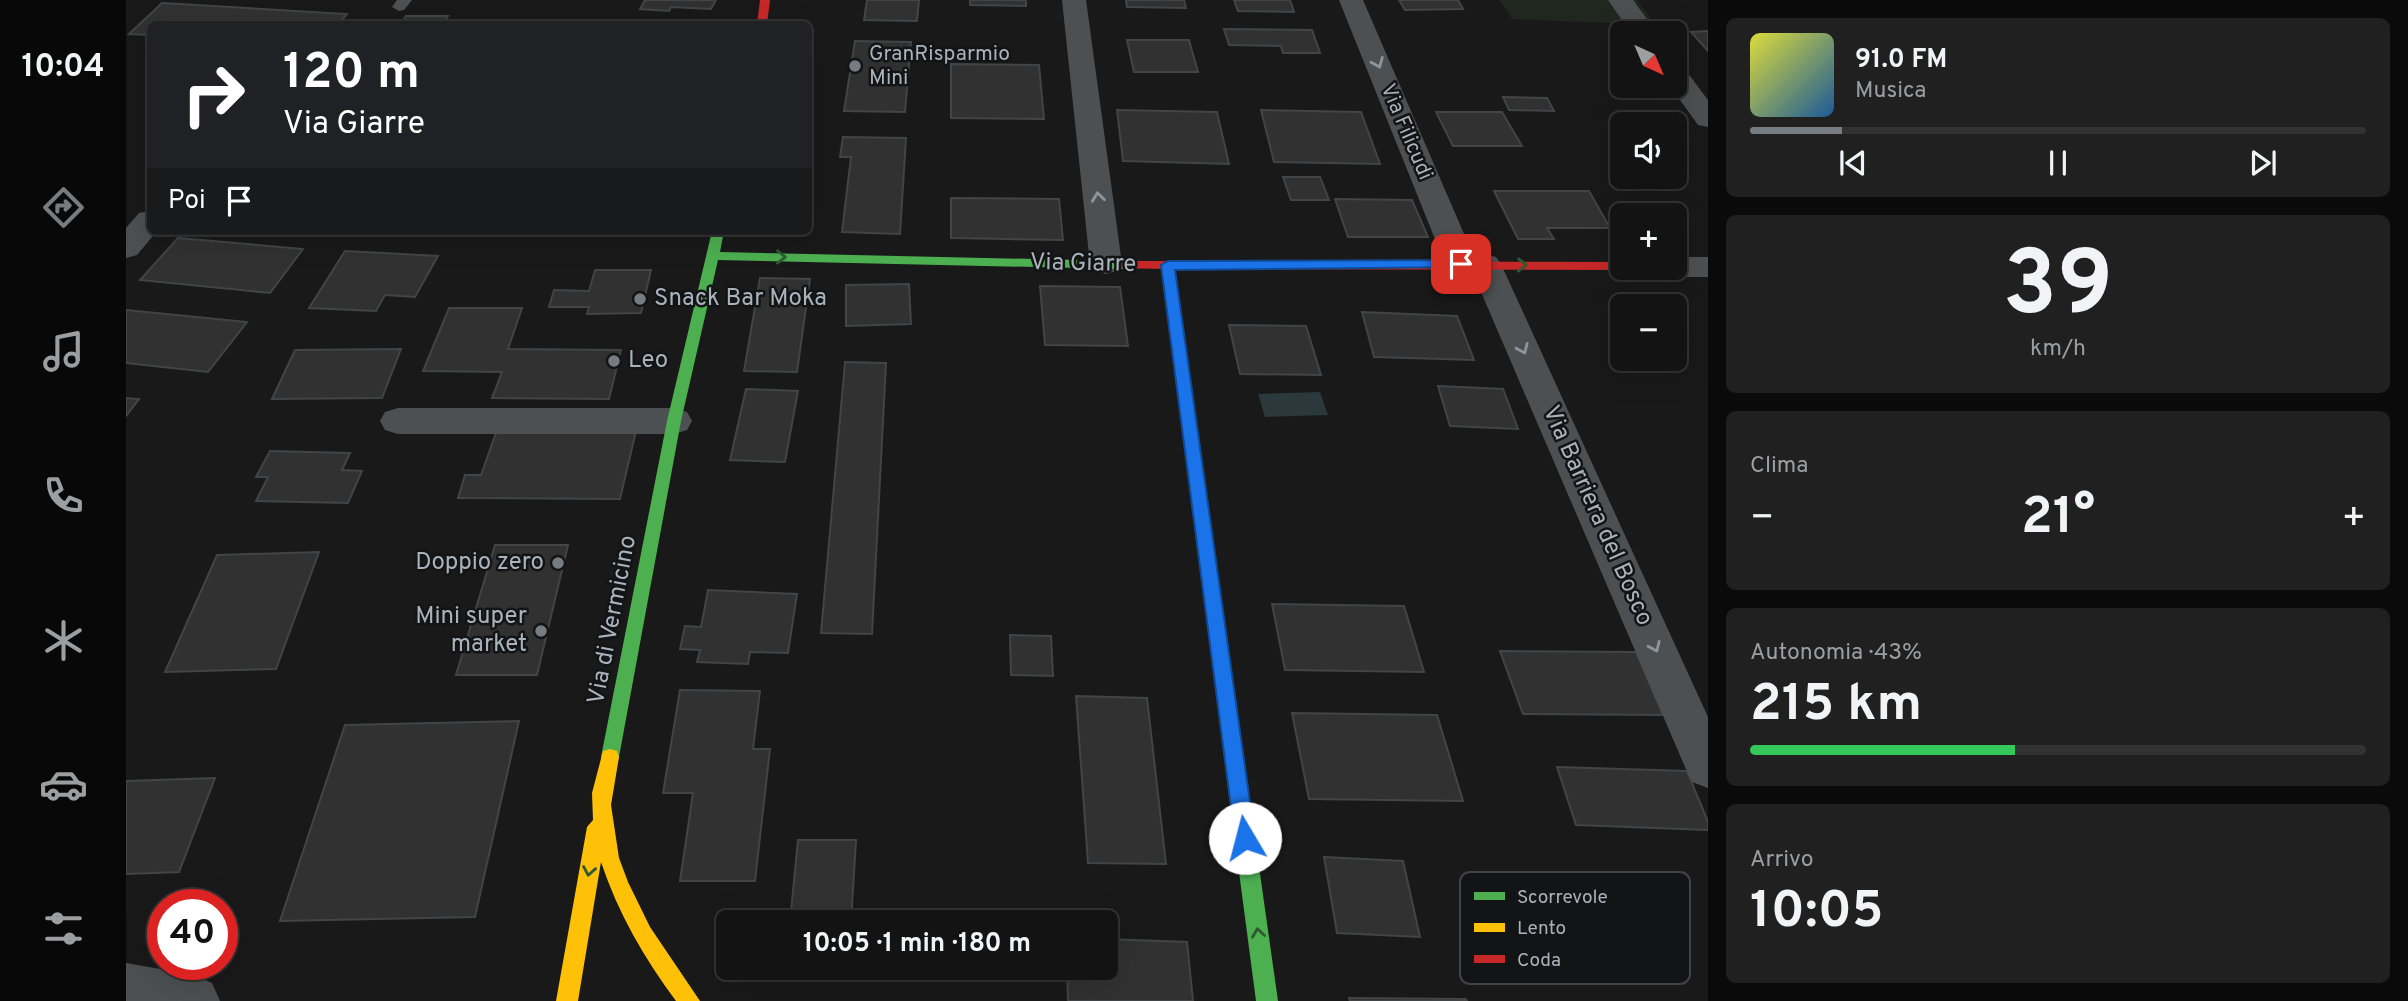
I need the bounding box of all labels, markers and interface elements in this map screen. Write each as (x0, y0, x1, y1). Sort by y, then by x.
north arrow (1610, 21, 1687, 98)
map controls (1610, 21, 1687, 371)
place label: GranRisparmio Mini (869, 41, 1010, 92)
text: 120 m (283, 44, 420, 106)
text: 91.0 FM (1855, 44, 1947, 77)
text: 10:04 (21, 48, 105, 88)
icon: right (168, 49, 259, 140)
one-way arrow (1369, 56, 1383, 68)
marker: GranRisparmio Mini (847, 58, 863, 74)
text: Musica (1855, 77, 1926, 106)
street label: Via Filicudi (1374, 80, 1438, 184)
text: Via Giarre (283, 105, 425, 145)
button: sound (1610, 112, 1687, 189)
icon: previous (1834, 144, 1872, 182)
icon: pause (2039, 144, 2077, 182)
icon: next (2244, 144, 2282, 182)
icon: arrive (220, 182, 258, 220)
icon: directions (39, 183, 88, 232)
text: Poi (168, 185, 206, 218)
one-way arrow (1090, 191, 1105, 203)
button: + (1610, 203, 1687, 280)
text: 39 (2003, 232, 2113, 347)
pin (1431, 234, 1491, 294)
icon: arrive (1442, 245, 1480, 283)
street label: Via Giarre (1030, 248, 1136, 280)
one-way arrow (776, 249, 786, 265)
one-way arrow (1518, 257, 1528, 273)
place label: Snack Bar Moka (654, 284, 827, 314)
marker: Snack Bar Moka (632, 291, 648, 307)
button: − (1610, 294, 1687, 371)
icon: music (39, 327, 88, 376)
text: km/h (2030, 335, 2086, 364)
one-way arrow (1515, 342, 1529, 355)
place label: Leo (628, 346, 668, 376)
marker: Leo (606, 353, 622, 369)
street label: Via Barriera del Bosco (1535, 401, 1659, 631)
text: Clima (1750, 452, 1808, 481)
icon: phone (39, 471, 88, 520)
text: 21° (2021, 486, 2095, 552)
text: − (1750, 495, 1775, 544)
text: + (2341, 495, 2366, 544)
street label: Via di Vermicino (582, 533, 644, 707)
place label: Doppio zero (415, 548, 544, 578)
marker: Doppio zero (550, 555, 566, 571)
place label: Mini super market (415, 602, 527, 660)
icon: climate (39, 616, 88, 665)
marker: Mini super market (533, 623, 549, 639)
text: Autonomia · 43% (1750, 639, 1922, 668)
one-way arrow (1647, 640, 1661, 652)
text: 215 km (1750, 673, 1922, 739)
icon: car (39, 760, 88, 809)
position arrow (1208, 801, 1282, 875)
text: Arrivo (1750, 846, 1814, 875)
one-way arrow (583, 865, 598, 877)
legend (1460, 872, 1690, 984)
text: 10:05 (1750, 880, 1884, 946)
text: Scorrevole (1517, 886, 1608, 910)
speed limit sign: 40 (147, 889, 238, 980)
icon: filters (39, 904, 88, 953)
text: Lento (1517, 917, 1566, 941)
text: 10:05 · 1 min · 180 m (803, 928, 1031, 961)
one-way arrow (1251, 928, 1266, 939)
text: Coda (1517, 949, 1561, 973)

